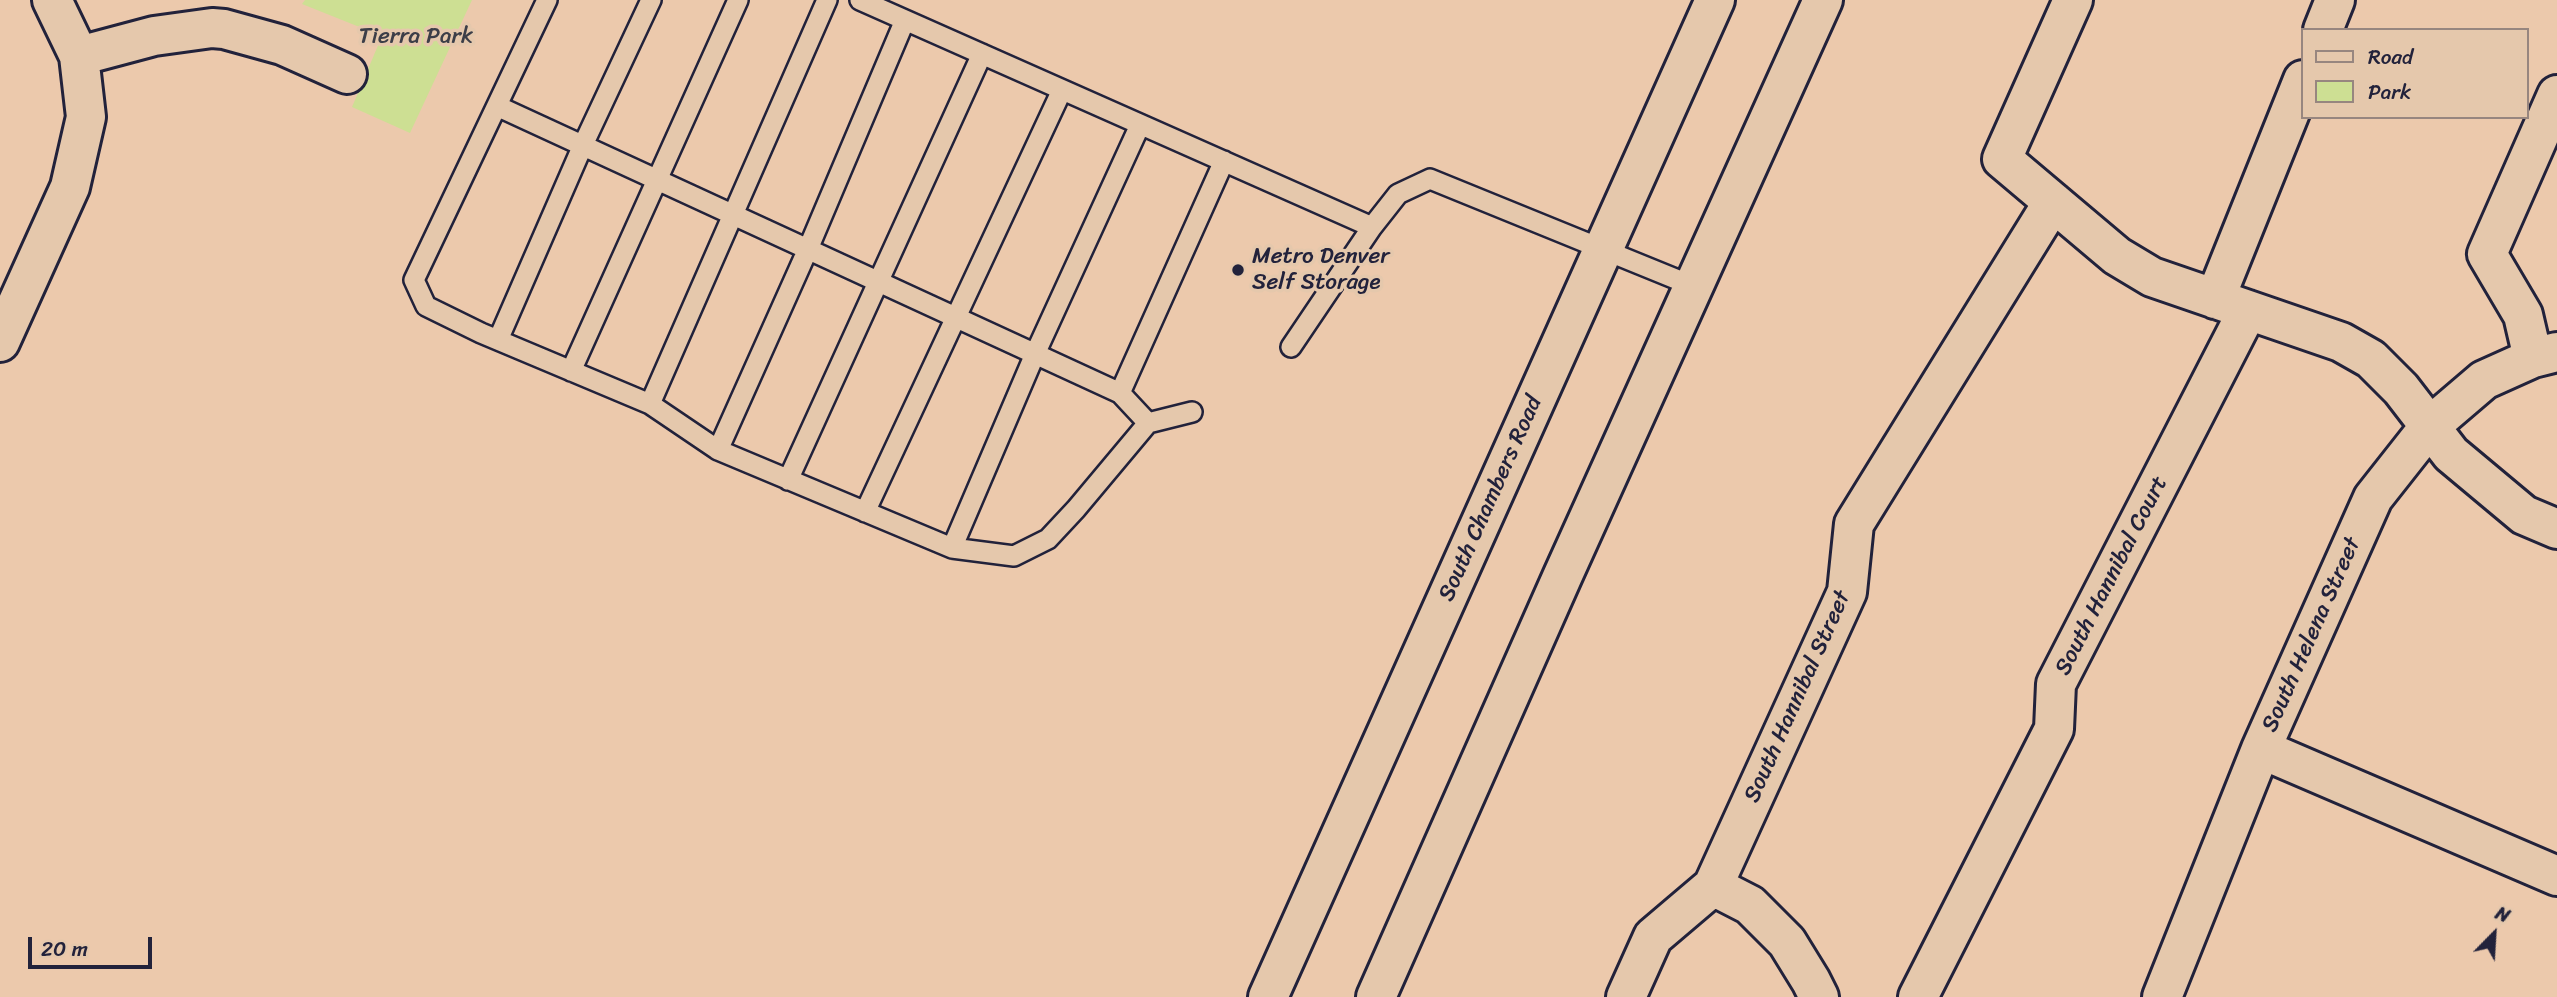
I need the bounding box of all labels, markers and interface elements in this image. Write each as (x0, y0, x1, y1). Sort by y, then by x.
park label: Tierra Park (359, 23, 473, 51)
legend (2302, 28, 2529, 119)
text: Road (2368, 38, 2413, 76)
text: Park (2368, 73, 2411, 111)
place label: Metro Denver Self Storage (1252, 243, 1390, 297)
marker: Metro Denver Self Storage (1230, 262, 1246, 278)
street label: South Chambers Road (1433, 392, 1549, 606)
street label: South Hannibal Court (2050, 472, 2174, 680)
street label: South Helena Street (2257, 534, 2367, 736)
street label: South Hannibal Street (1739, 587, 1857, 807)
text: N (2490, 897, 2515, 932)
north arrow (2459, 899, 2529, 969)
scale bar (32, 923, 156, 967)
text: 20 m (41, 930, 88, 968)

